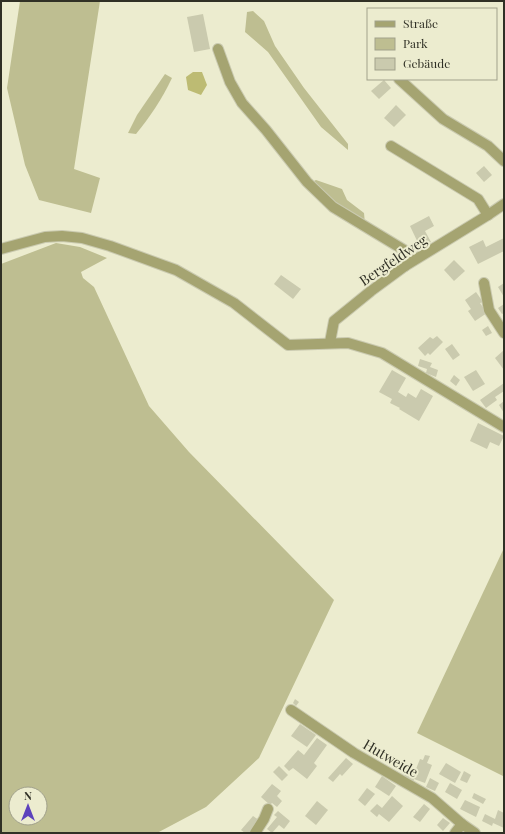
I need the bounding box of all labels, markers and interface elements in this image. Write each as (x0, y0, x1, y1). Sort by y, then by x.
legend (367, 8, 497, 80)
text: Straße (403, 15, 438, 31)
text: Park (403, 35, 428, 51)
text: Gebäude (403, 55, 450, 71)
street label: Bergfeldweg (355, 230, 431, 290)
street label: Hutweide (360, 735, 422, 781)
north arrow (8, 786, 48, 826)
text: N (24, 788, 32, 803)

